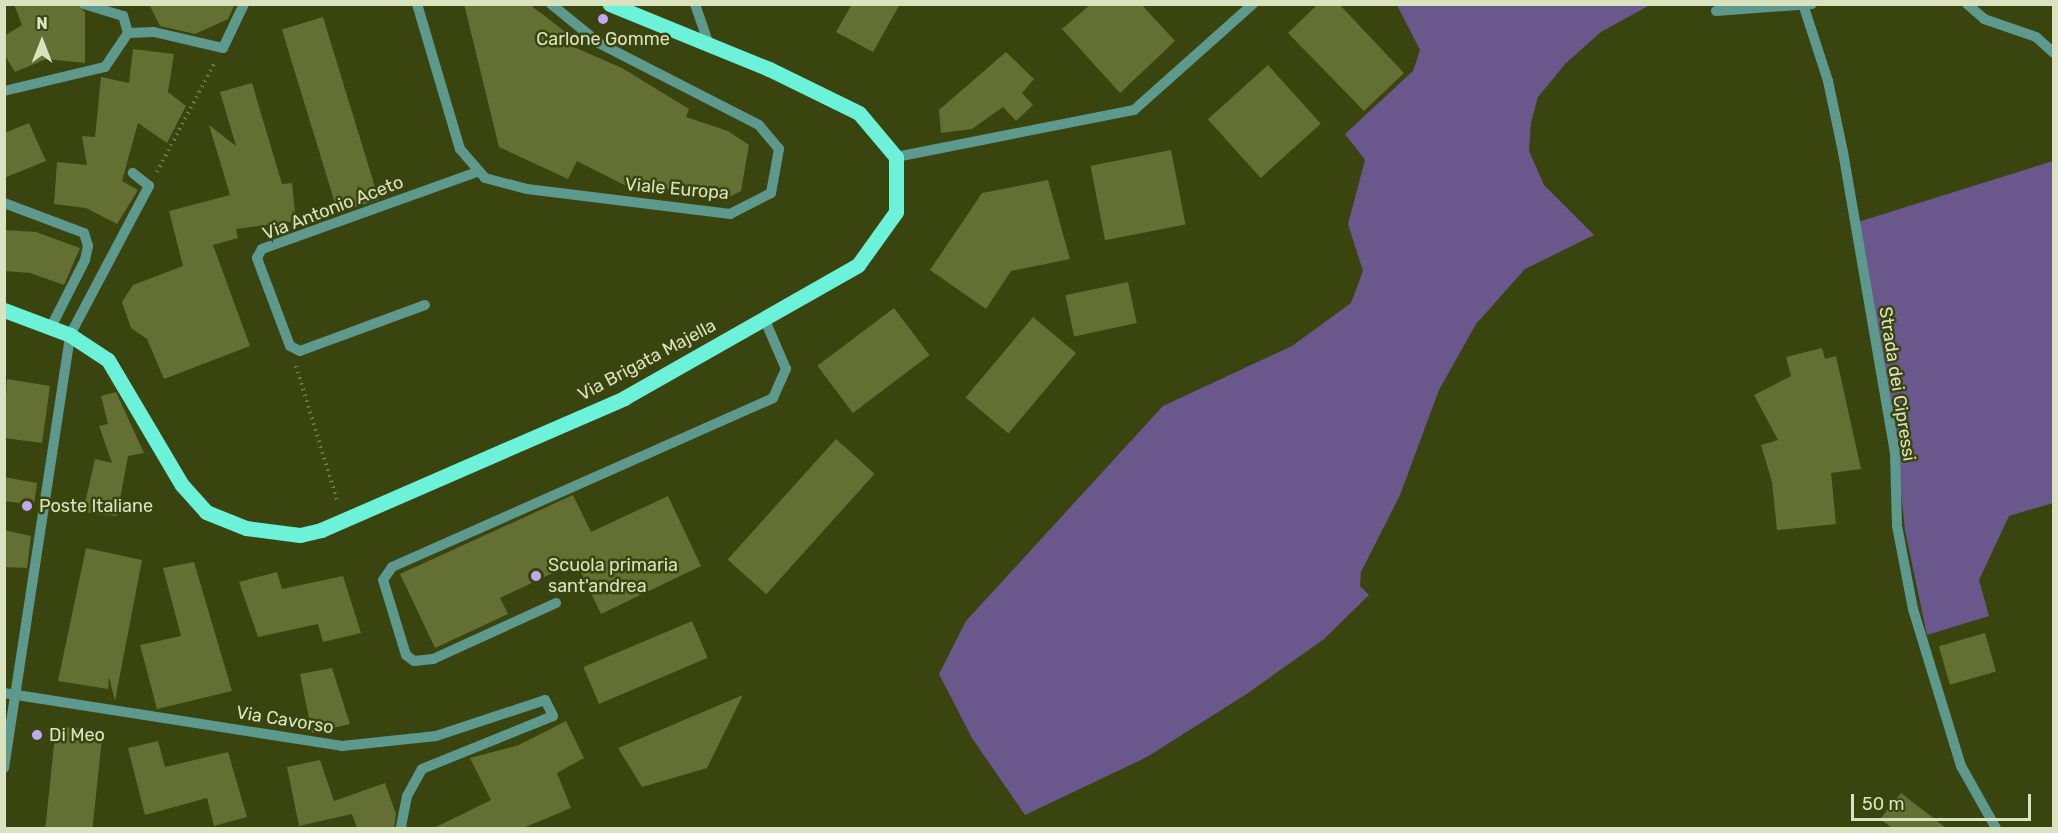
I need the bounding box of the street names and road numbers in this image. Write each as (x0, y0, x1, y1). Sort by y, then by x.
street label: Via Antonio Aceto (259, 171, 407, 245)
street label: Viale Europa (624, 174, 730, 204)
street label: Strada dei Cipressi (1874, 305, 1920, 463)
street label: Via Brigata Majella (574, 314, 720, 406)
street label: Via Cavorso (235, 702, 335, 738)

